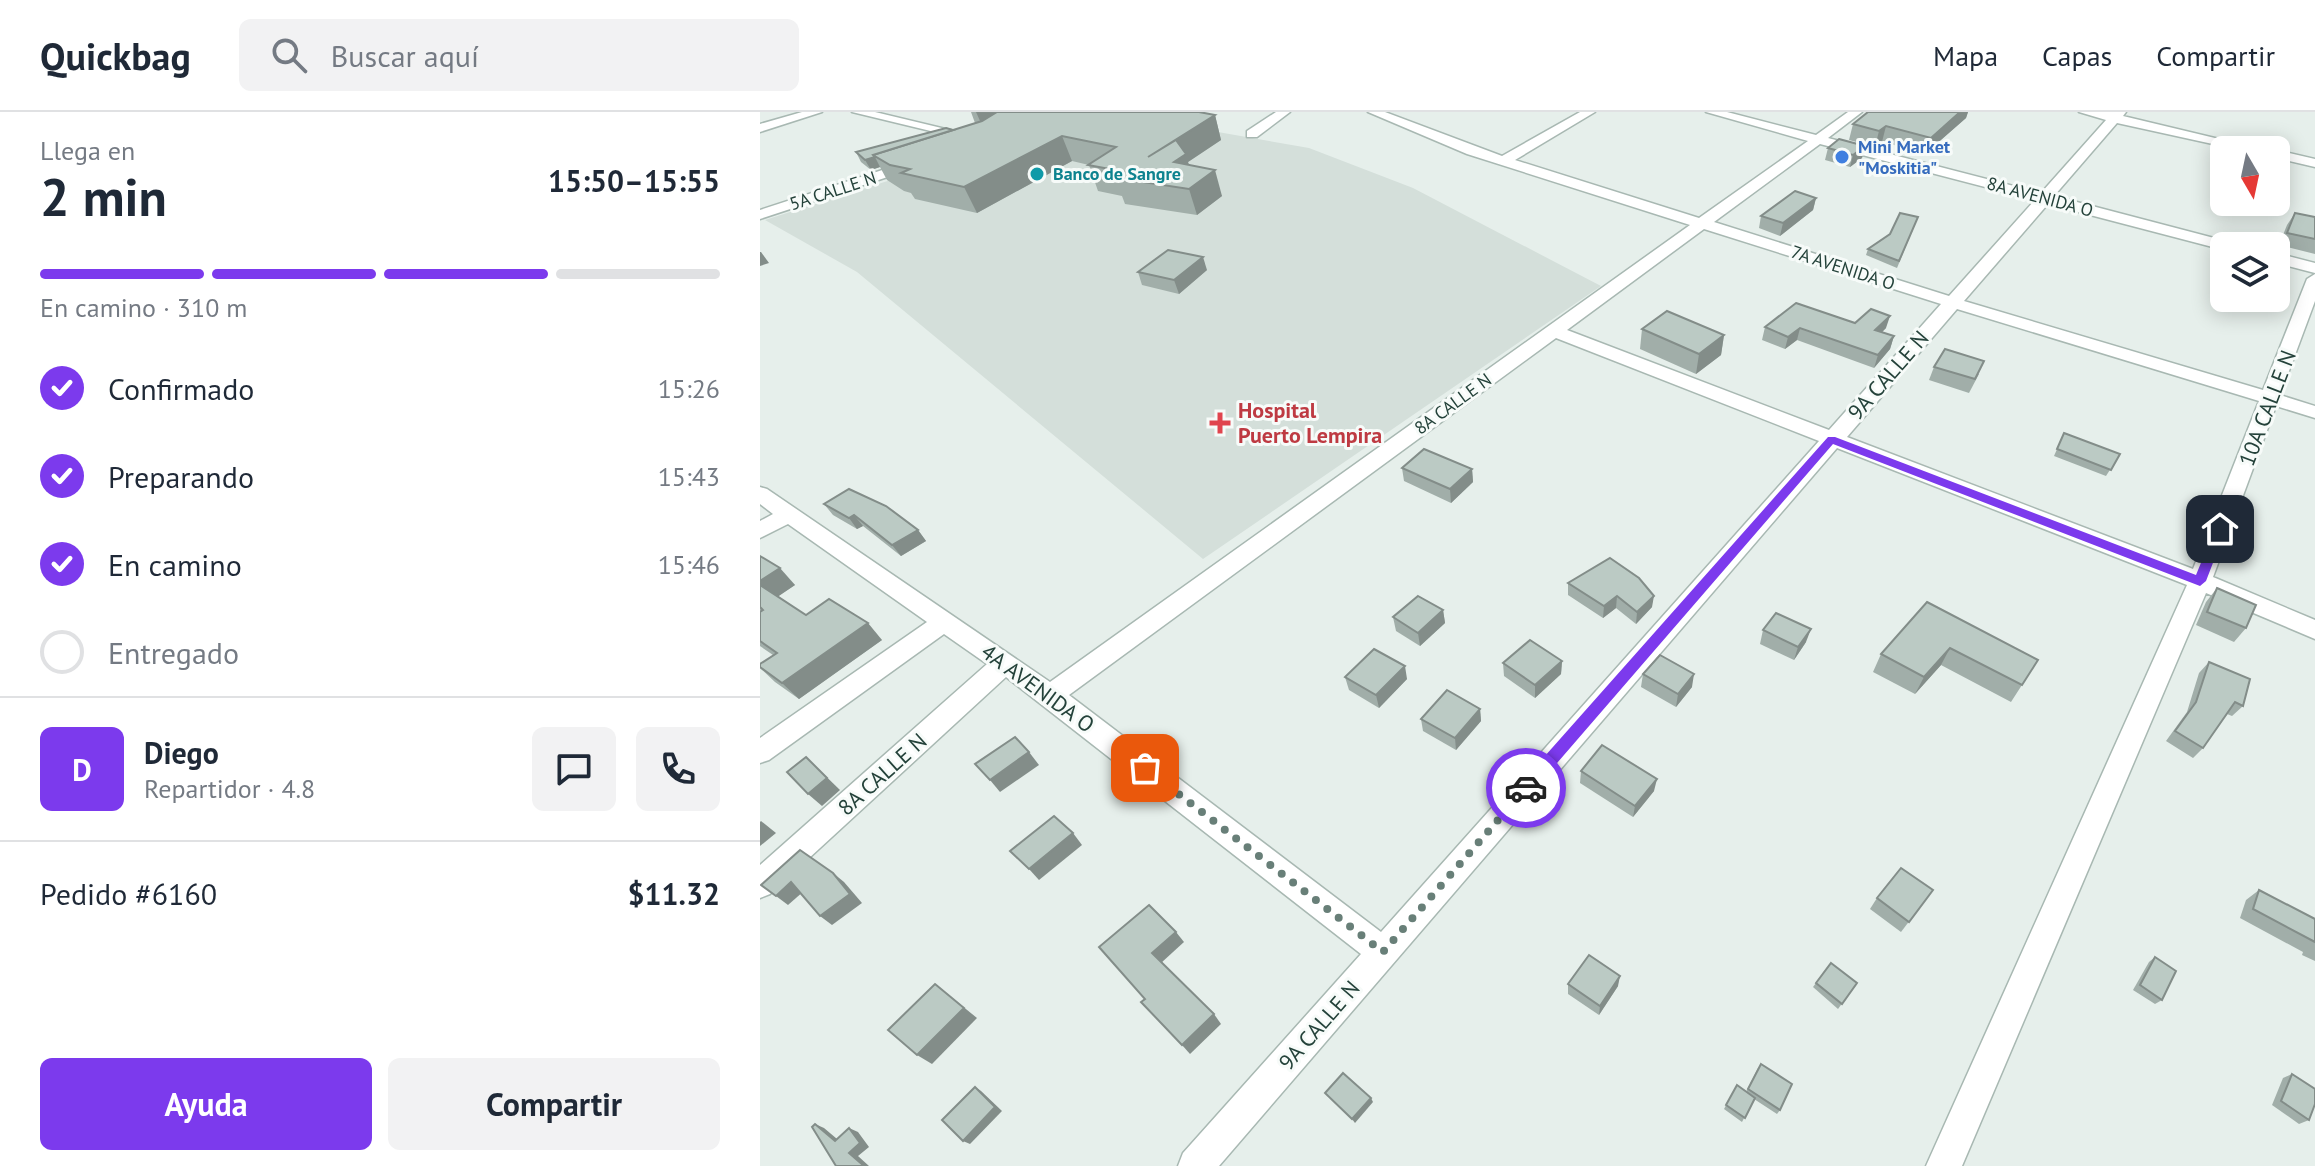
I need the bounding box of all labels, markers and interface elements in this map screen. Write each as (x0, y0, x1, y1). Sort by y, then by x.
search box (239, 19, 799, 91)
text: Quickbag (40, 31, 191, 80)
icon: search (267, 33, 311, 77)
text: Buscar aquí (331, 36, 479, 75)
text: Mapa (1933, 37, 1998, 74)
text: Capas (2042, 37, 2112, 74)
text: Compartir (2156, 37, 2275, 74)
text: Llega en (40, 134, 135, 167)
place label: Mini Market "Moskitia" (1858, 135, 1951, 179)
north arrow (2210, 136, 2290, 216)
map controls (2210, 136, 2290, 312)
marker: Mini Market "Moskitia" (1833, 148, 1851, 166)
text: 15:50–15:55 (548, 161, 720, 200)
place label: Banco de Sangre (1053, 162, 1181, 185)
text: 2 min (40, 163, 167, 230)
marker: Banco de Sangre (1028, 165, 1046, 183)
street label: 5A CALLE N (787, 166, 879, 215)
street label: 8A AVENIDA O (1985, 171, 2096, 222)
button: layers (2210, 232, 2290, 312)
street label: 7A AVENIDA O (1788, 240, 1898, 295)
text: En camino · 310 m (40, 291, 247, 324)
street label: 9A CALLE N (1841, 324, 1935, 426)
street label: 10A CALLE N (2232, 346, 2302, 470)
icon: check (40, 366, 84, 410)
street label: 8A CALLE N (1410, 368, 1496, 439)
text: Confirmado (108, 369, 254, 408)
text: 15:26 (658, 372, 720, 405)
place label: Hospital Puerto Lempira (1238, 396, 1382, 449)
marker: Hospital Puerto Lempira (1209, 412, 1231, 434)
icon: check (40, 454, 84, 498)
text: Preparando (108, 457, 254, 496)
text: 15:43 (658, 460, 720, 493)
pin (2186, 495, 2254, 563)
icon: home (2198, 507, 2242, 551)
icon: check (40, 542, 84, 586)
text: En camino (108, 545, 242, 584)
text: 15:46 (658, 548, 720, 581)
text: Entregado (108, 633, 239, 672)
street label: 4A AVENIDA O (976, 638, 1100, 738)
button: chat (532, 727, 616, 811)
button: phone (636, 727, 720, 811)
street label: 8A CALLE N (832, 727, 932, 821)
text: Diego (144, 733, 219, 772)
pin (1111, 734, 1179, 802)
icon: bag (1123, 746, 1167, 790)
courier (1486, 748, 1566, 828)
text: D (72, 750, 92, 789)
icon: car (1504, 766, 1548, 810)
text: Repartidor · 4.8 (144, 772, 315, 805)
text: Pedido #6160 (40, 874, 217, 913)
text: $11.32 (628, 874, 720, 913)
street label: 9A CALLE N (1272, 974, 1366, 1076)
button: Ayuda (40, 1058, 372, 1150)
button: Compartir (388, 1058, 720, 1150)

